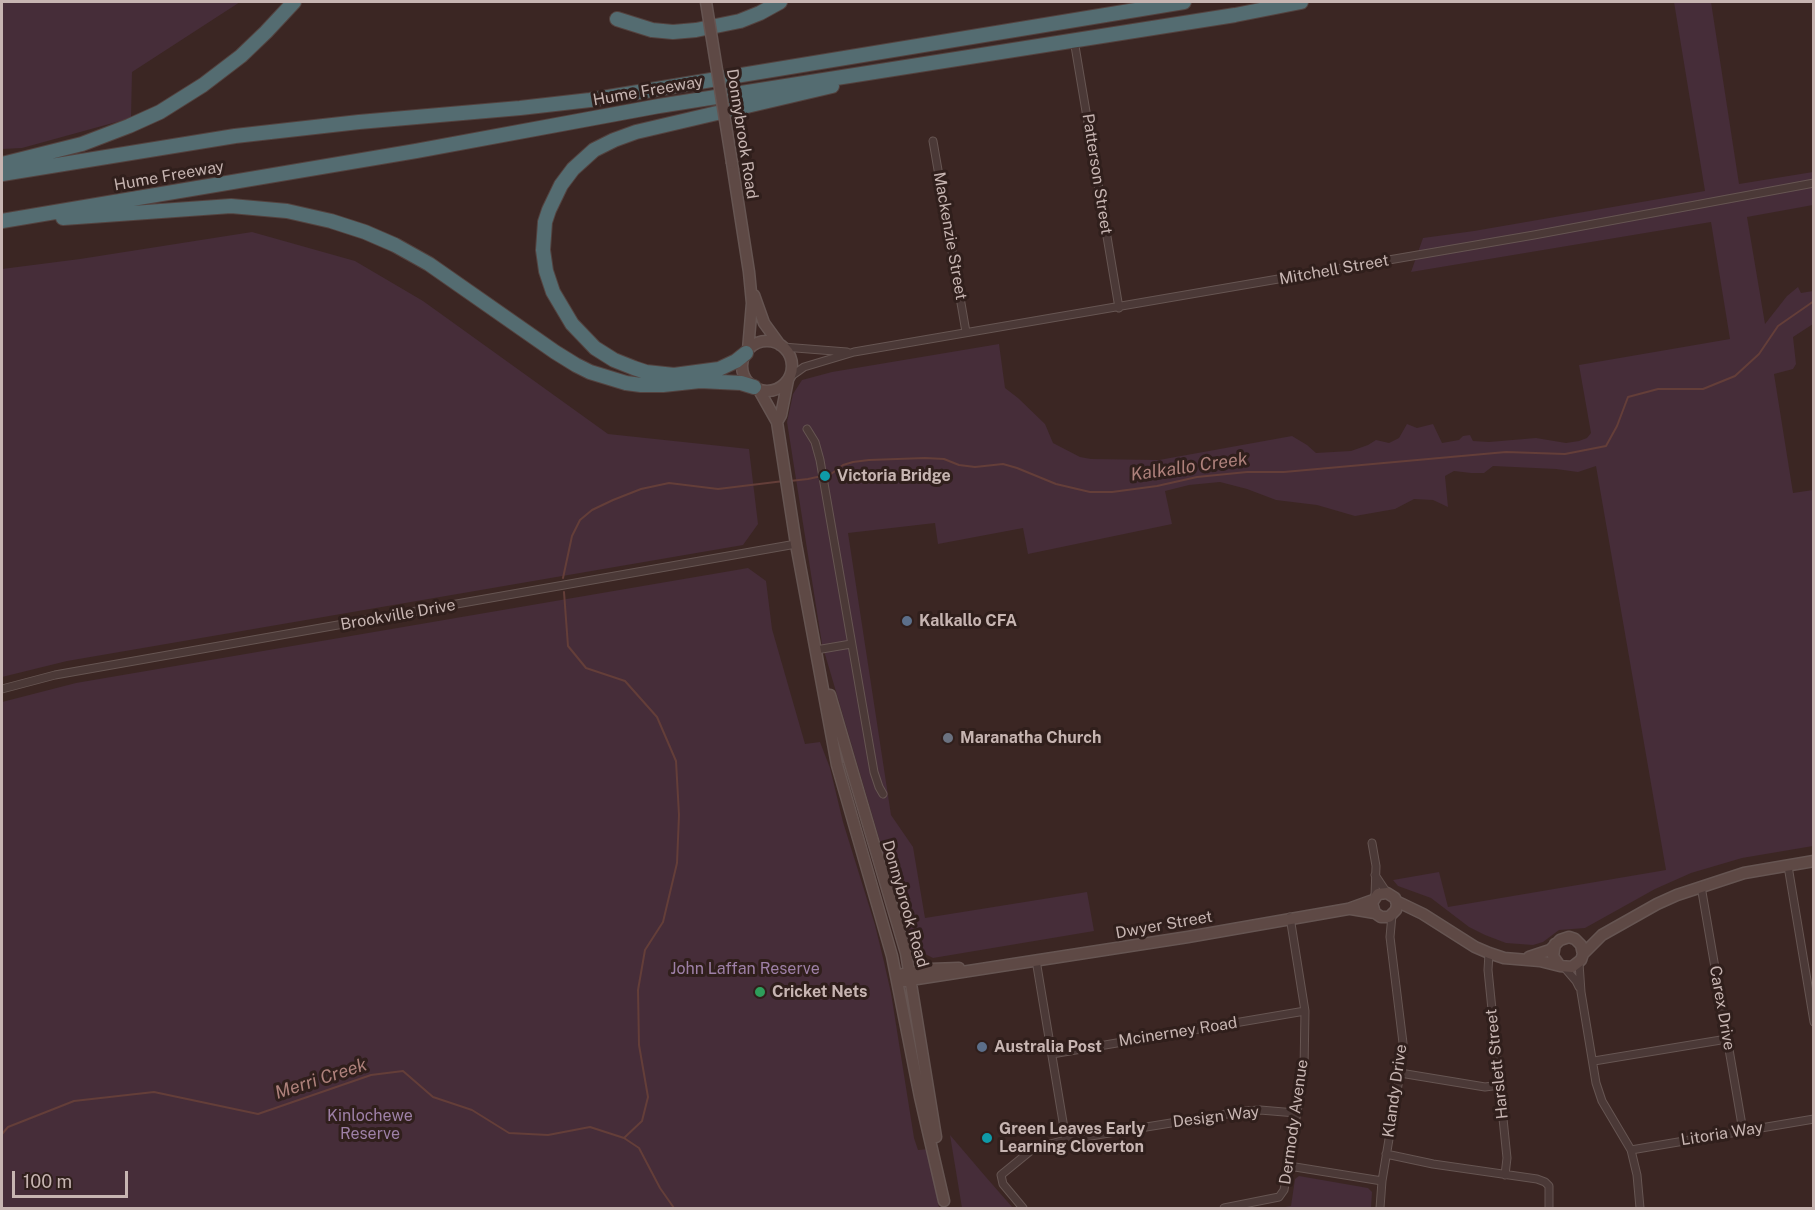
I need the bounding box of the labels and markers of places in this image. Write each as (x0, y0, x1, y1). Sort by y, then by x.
place label: Victoria Bridge (837, 466, 951, 486)
marker: Victoria Bridge (818, 469, 832, 483)
place label: Kalkallo CFA (919, 611, 1017, 631)
marker: Kalkallo CFA (900, 614, 914, 628)
place label: Maranatha Church (960, 728, 1101, 748)
marker: Maranatha Church (941, 731, 955, 745)
place label: Cricket Nets (772, 982, 867, 1002)
marker: Cricket Nets (753, 985, 767, 999)
place label: Australia Post (994, 1037, 1102, 1057)
marker: Australia Post (975, 1040, 989, 1054)
place label: Green Leaves Early Learning Cloverton (999, 1119, 1145, 1157)
marker: Green Leaves Early Learning Cloverton (980, 1131, 994, 1145)

